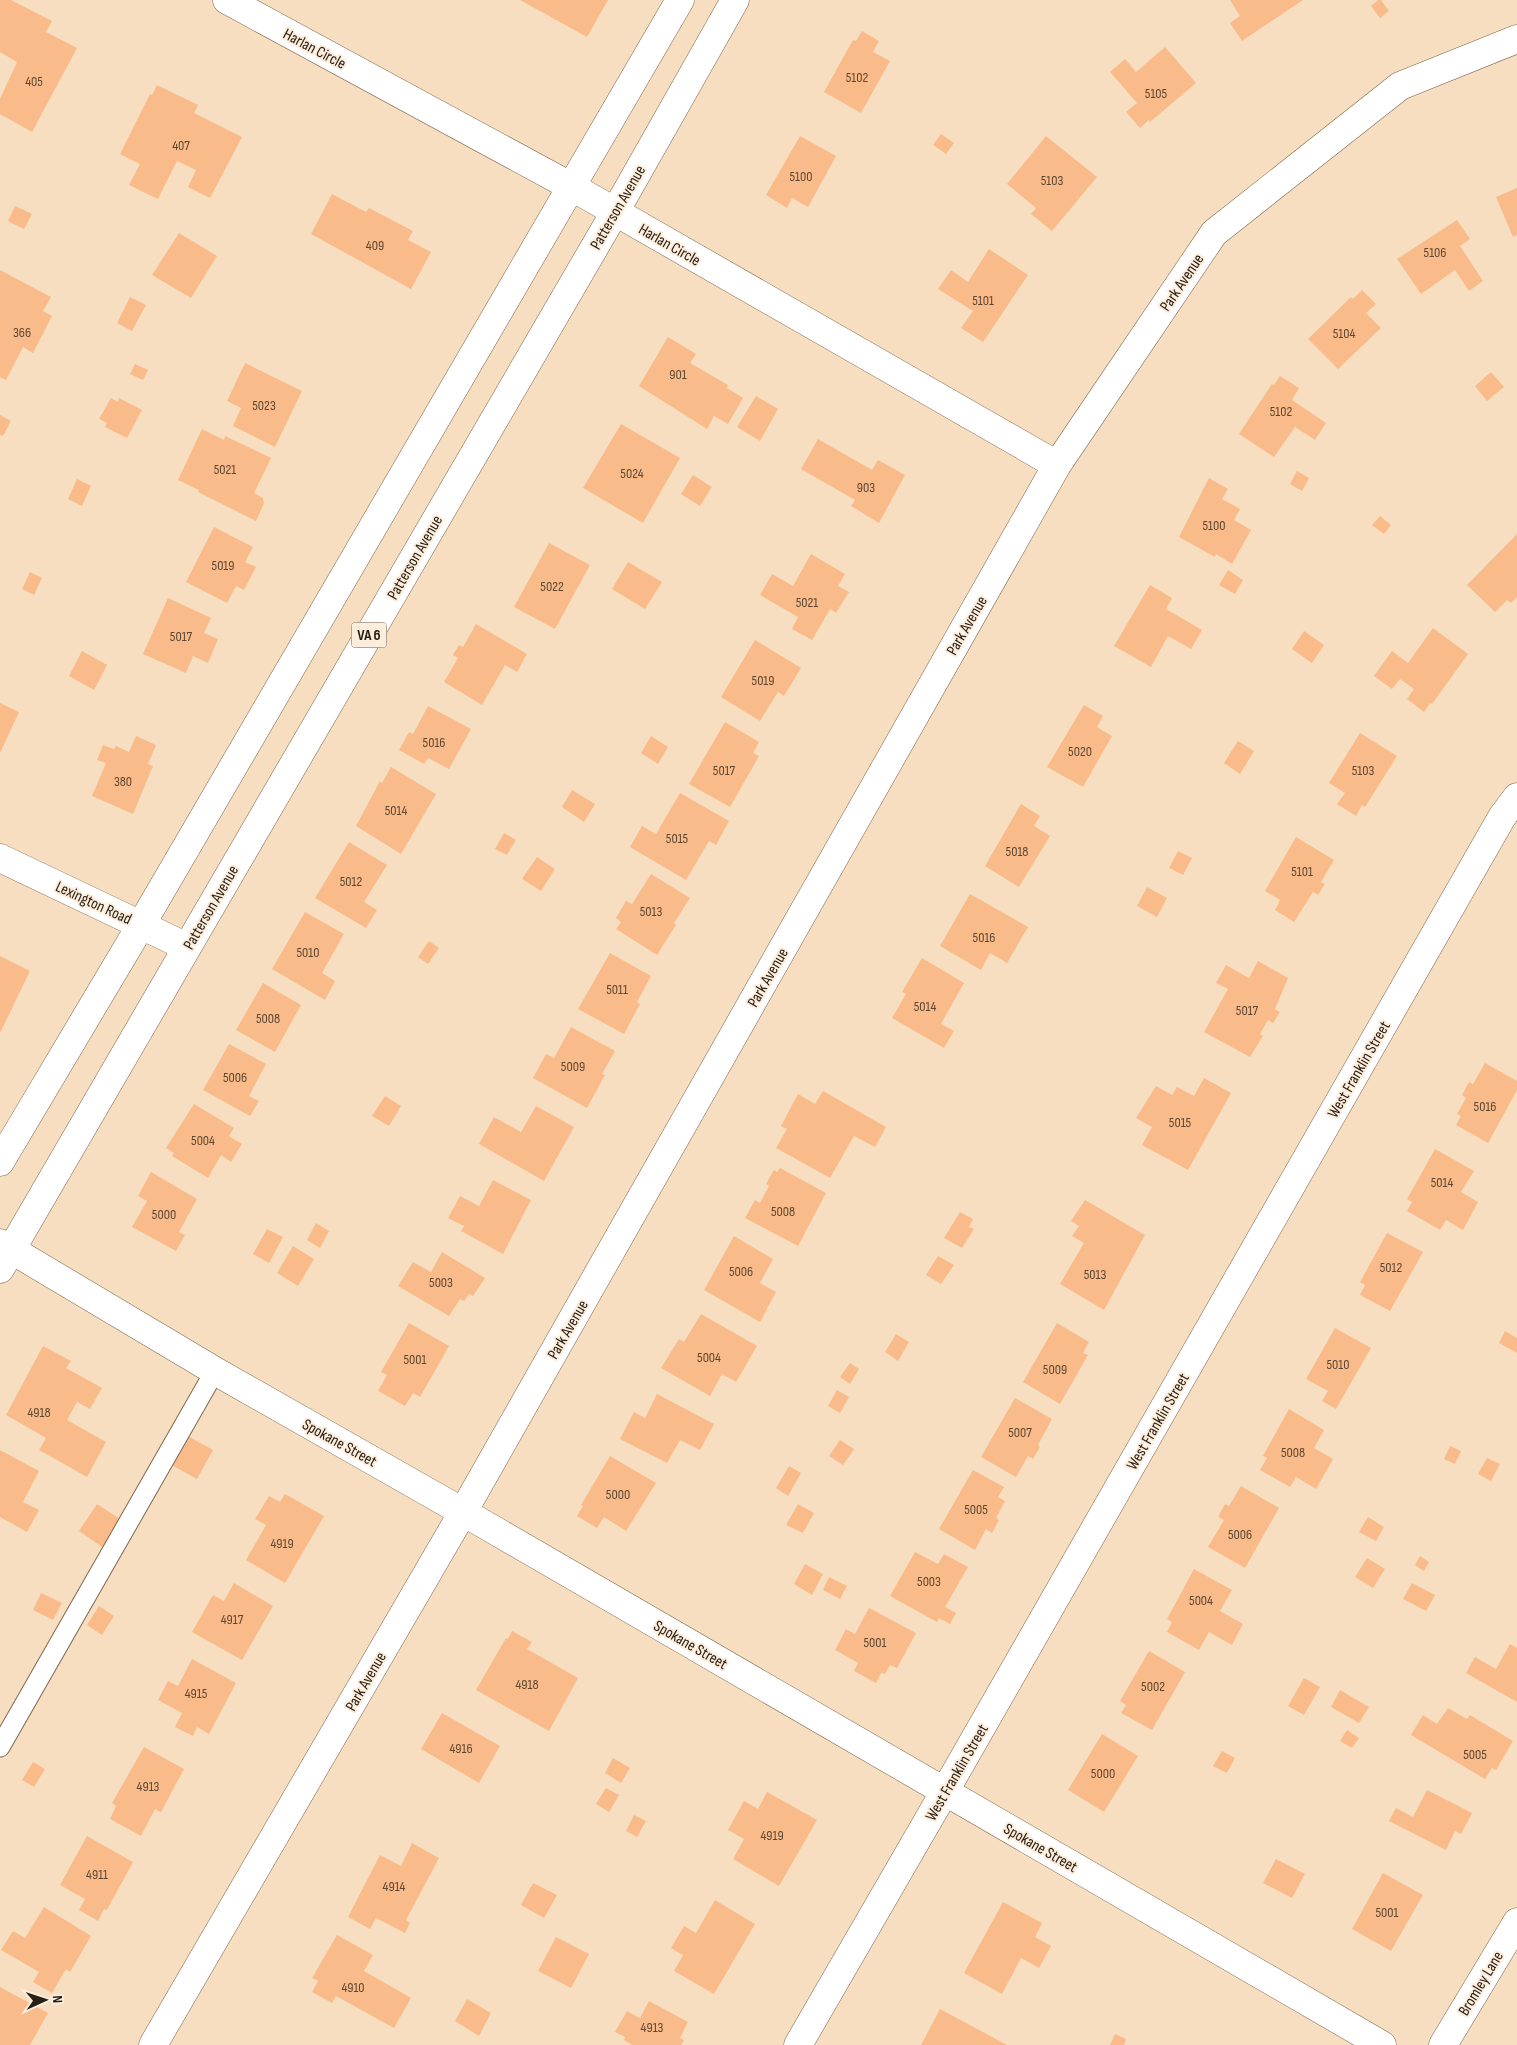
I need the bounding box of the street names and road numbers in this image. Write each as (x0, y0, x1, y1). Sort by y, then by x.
street label: Harlan Circle (280, 25, 349, 74)
street label: Patterson Avenue (587, 162, 650, 253)
street label: Harlan Circle (635, 220, 704, 271)
street label: Park Avenue (1156, 251, 1208, 315)
street label: Patterson Avenue (384, 512, 447, 603)
street label: Park Avenue (943, 593, 992, 659)
road number: VA 6 (352, 622, 386, 648)
street label: Patterson Avenue (180, 862, 243, 953)
street label: Lexington Road (52, 877, 134, 929)
street label: Park Avenue (744, 945, 793, 1011)
street label: West Franklin Street (1324, 1018, 1395, 1122)
street label: Park Avenue (544, 1297, 593, 1363)
street label: West Franklin Street (1123, 1370, 1194, 1474)
street label: Spokane Street (299, 1415, 380, 1472)
street label: Spokane Street (650, 1617, 731, 1674)
street label: Park Avenue (342, 1649, 391, 1715)
street label: West Franklin Street (922, 1721, 993, 1825)
street label: Spokane Street (1000, 1820, 1081, 1877)
street label: Bromley Lane (1455, 1948, 1508, 2019)

